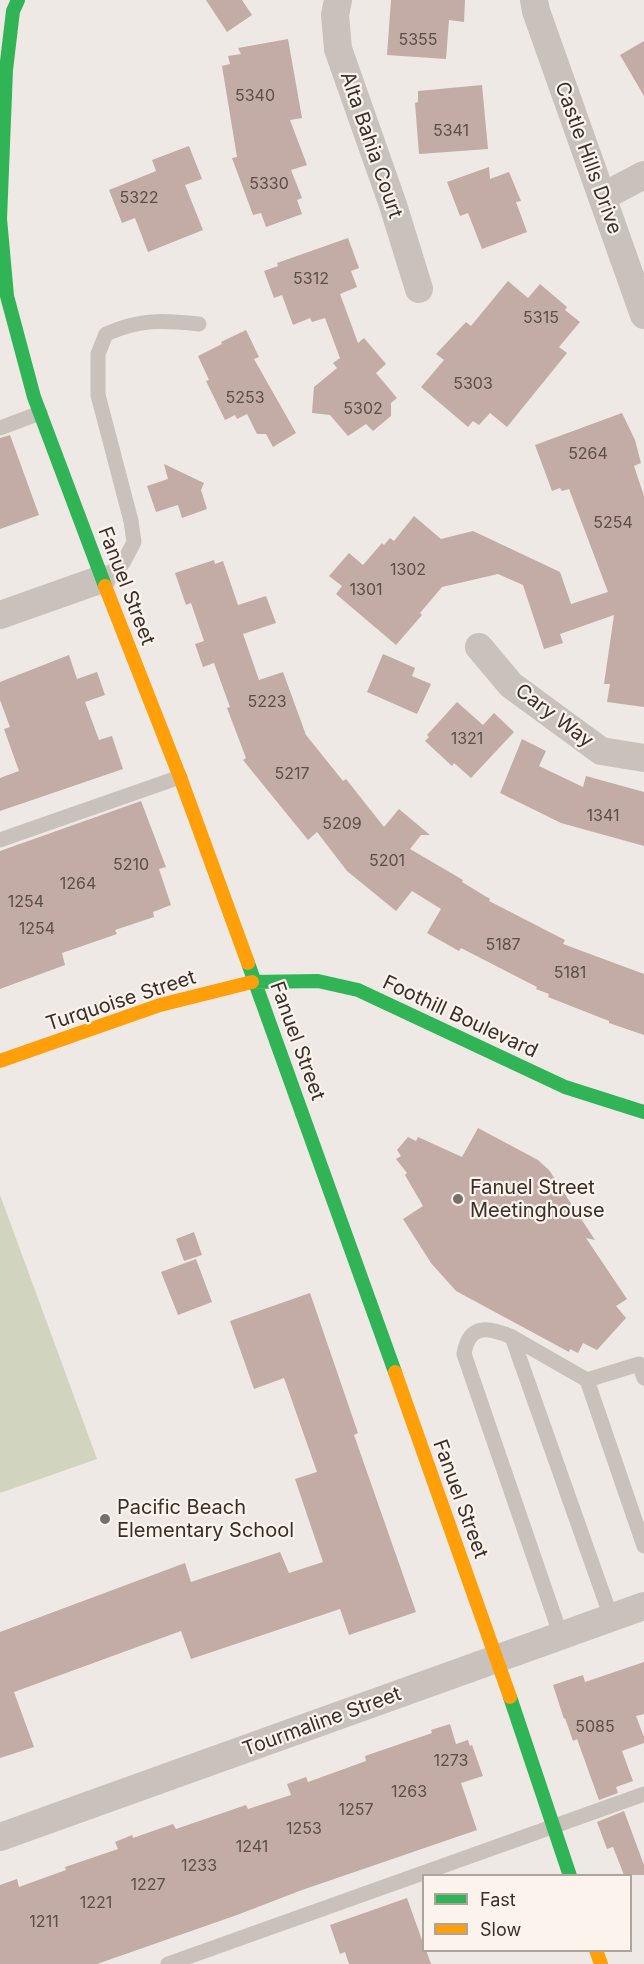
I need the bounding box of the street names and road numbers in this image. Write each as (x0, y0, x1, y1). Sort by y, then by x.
street label: Alta Bahia Court (335, 69, 407, 221)
street label: Castle Hills Drive (549, 79, 627, 237)
street label: Fanuel Street (92, 523, 160, 649)
street label: Cary Way (510, 679, 598, 753)
street label: Turquoise Street (43, 966, 199, 1036)
street label: Foothill Boulevard (379, 971, 541, 1063)
street label: Fanuel Street (264, 978, 330, 1104)
street label: Fanuel Street (427, 1436, 493, 1562)
street label: Tourmaline Street (239, 1682, 405, 1762)

